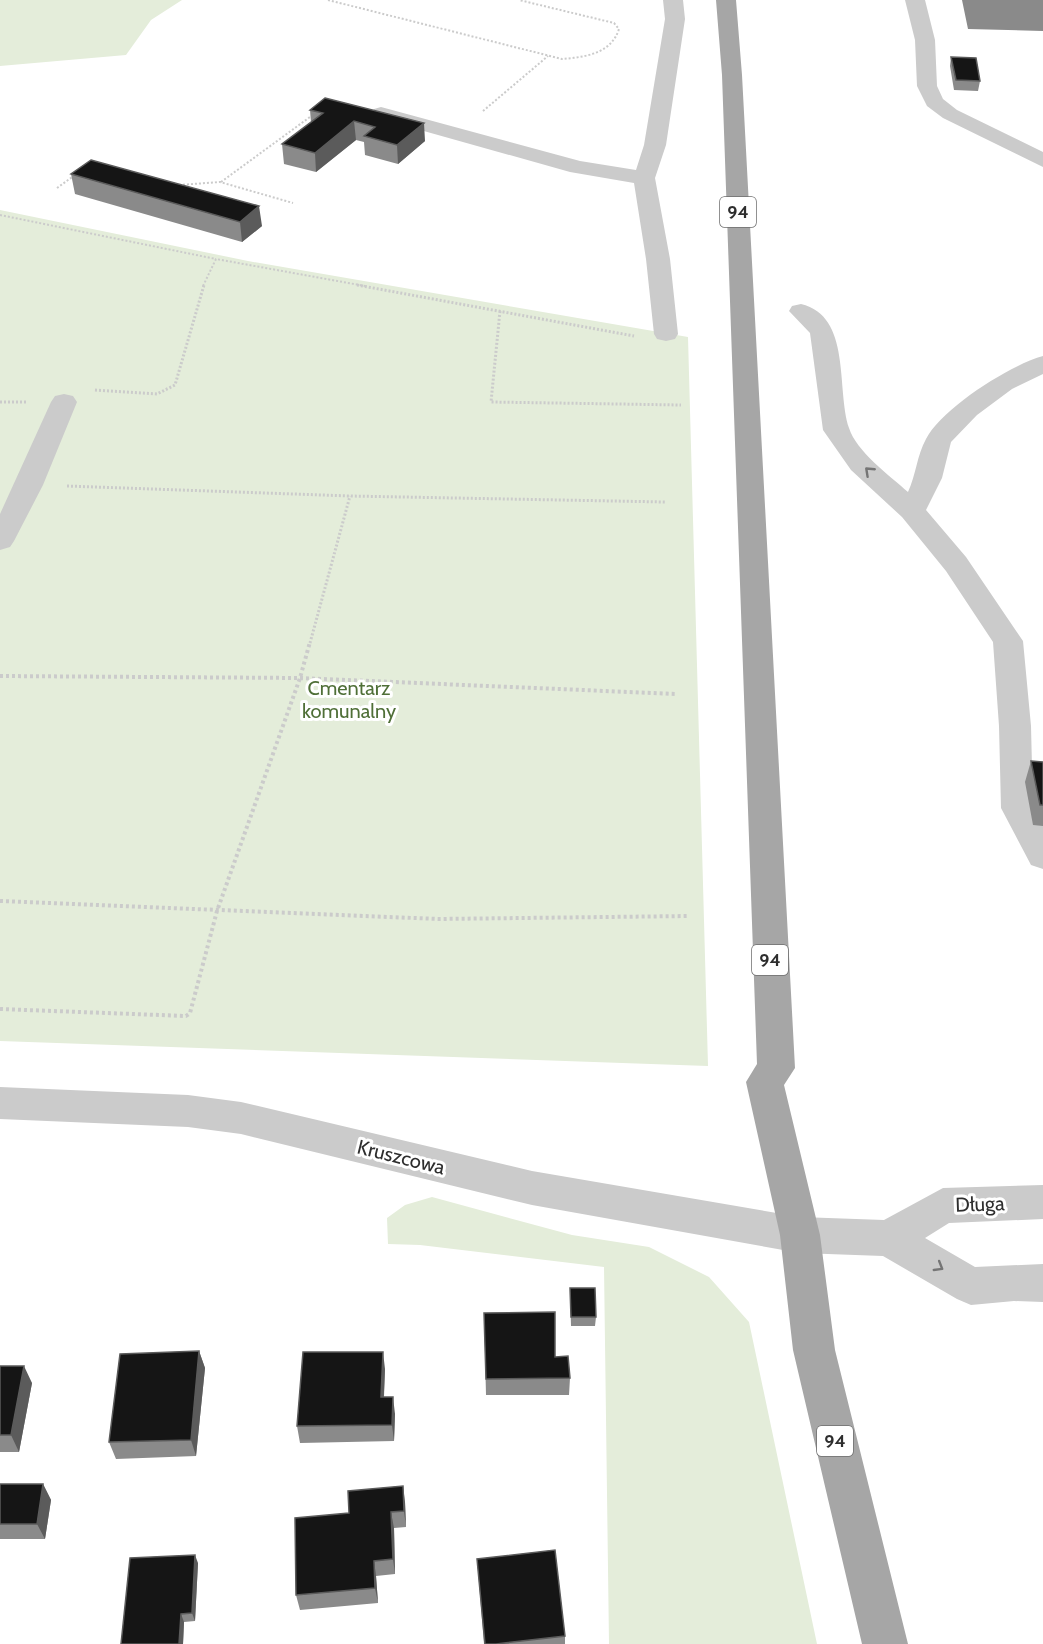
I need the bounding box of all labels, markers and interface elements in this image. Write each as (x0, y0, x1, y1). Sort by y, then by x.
road number: 94 (720, 197, 756, 227)
one-way arrow (866, 467, 876, 478)
park label: Cmentarz komunalny (302, 676, 396, 723)
road number: 94 (752, 945, 788, 975)
street label: Kruszcowa (355, 1135, 448, 1180)
street label: Długa (955, 1191, 1005, 1217)
one-way arrow (933, 1260, 943, 1272)
road number: 94 (817, 1426, 853, 1456)

